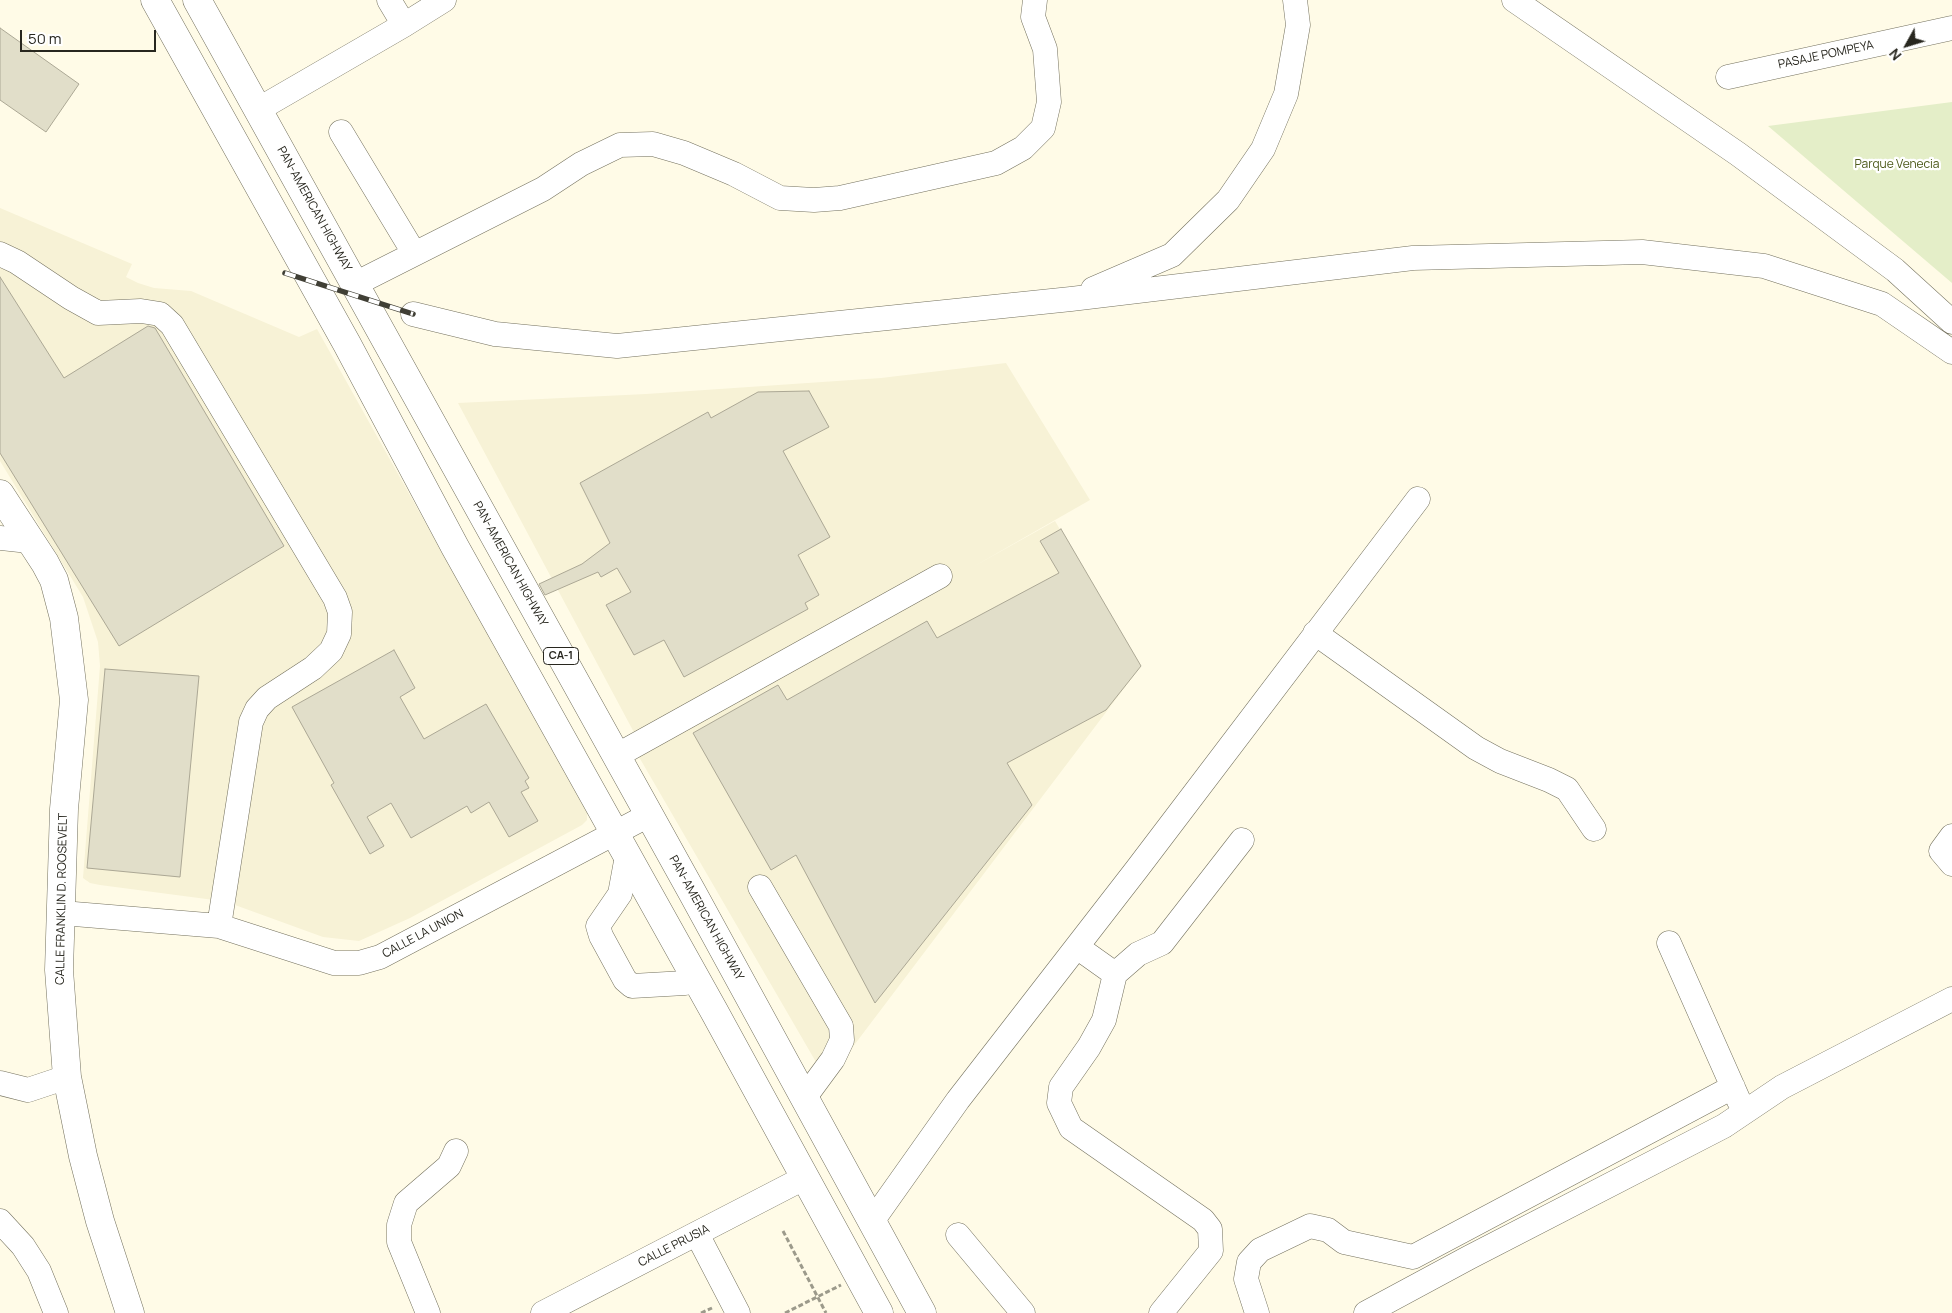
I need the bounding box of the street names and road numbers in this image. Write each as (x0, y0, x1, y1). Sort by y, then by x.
street label: PASAJE POMPEYA (1777, 38, 1875, 72)
street label: PAN-AMERICAN HIGHWAY (274, 144, 354, 274)
street label: PAN-AMERICAN HIGHWAY (470, 499, 550, 629)
road number: CA-1 (544, 648, 578, 664)
street label: CALLE FRANKLIN D. ROOSEVELT (53, 813, 71, 985)
street label: PAN-AMERICAN HIGHWAY (666, 853, 746, 983)
street label: CALLE LA UNION (380, 907, 466, 961)
street label: CALLE PRUSIA (636, 1222, 712, 1270)

